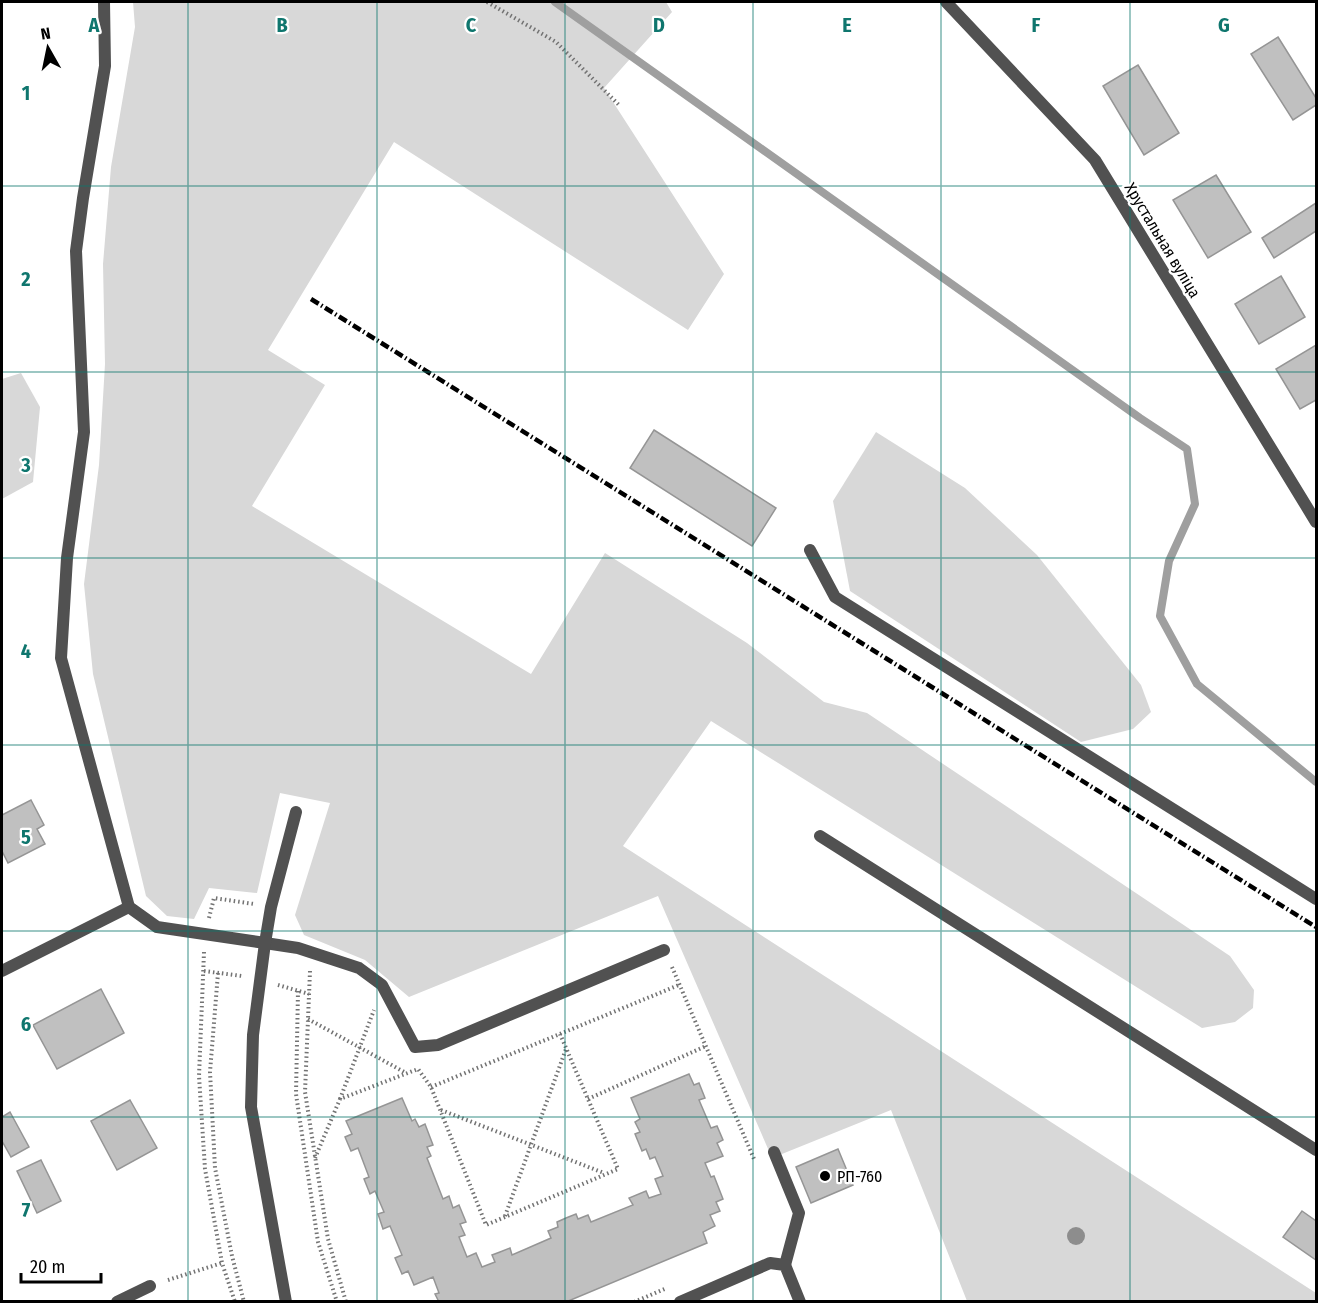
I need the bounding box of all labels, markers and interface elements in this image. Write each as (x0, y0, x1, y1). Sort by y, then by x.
text: A (88, 13, 101, 37)
text: B (276, 13, 288, 37)
text: C (466, 13, 477, 37)
text: D (653, 13, 665, 37)
text: E (842, 13, 852, 37)
text: F (1032, 13, 1041, 37)
text: G (1218, 13, 1230, 37)
north arrow (18, 18, 78, 78)
text: N (40, 24, 52, 44)
text: 1 (22, 81, 30, 105)
street label: Хрустальная вуліца (1121, 179, 1205, 301)
text: 2 (20, 267, 31, 291)
text: 3 (20, 453, 31, 477)
text: 4 (21, 639, 31, 663)
text: 5 (21, 825, 31, 849)
text: 6 (21, 1012, 31, 1036)
place label: РП-760 (837, 1167, 882, 1186)
marker: РП-760 (818, 1169, 832, 1183)
text: 7 (22, 1198, 31, 1222)
scale bar (21, 1246, 100, 1284)
text: 20 m (30, 1256, 65, 1278)

